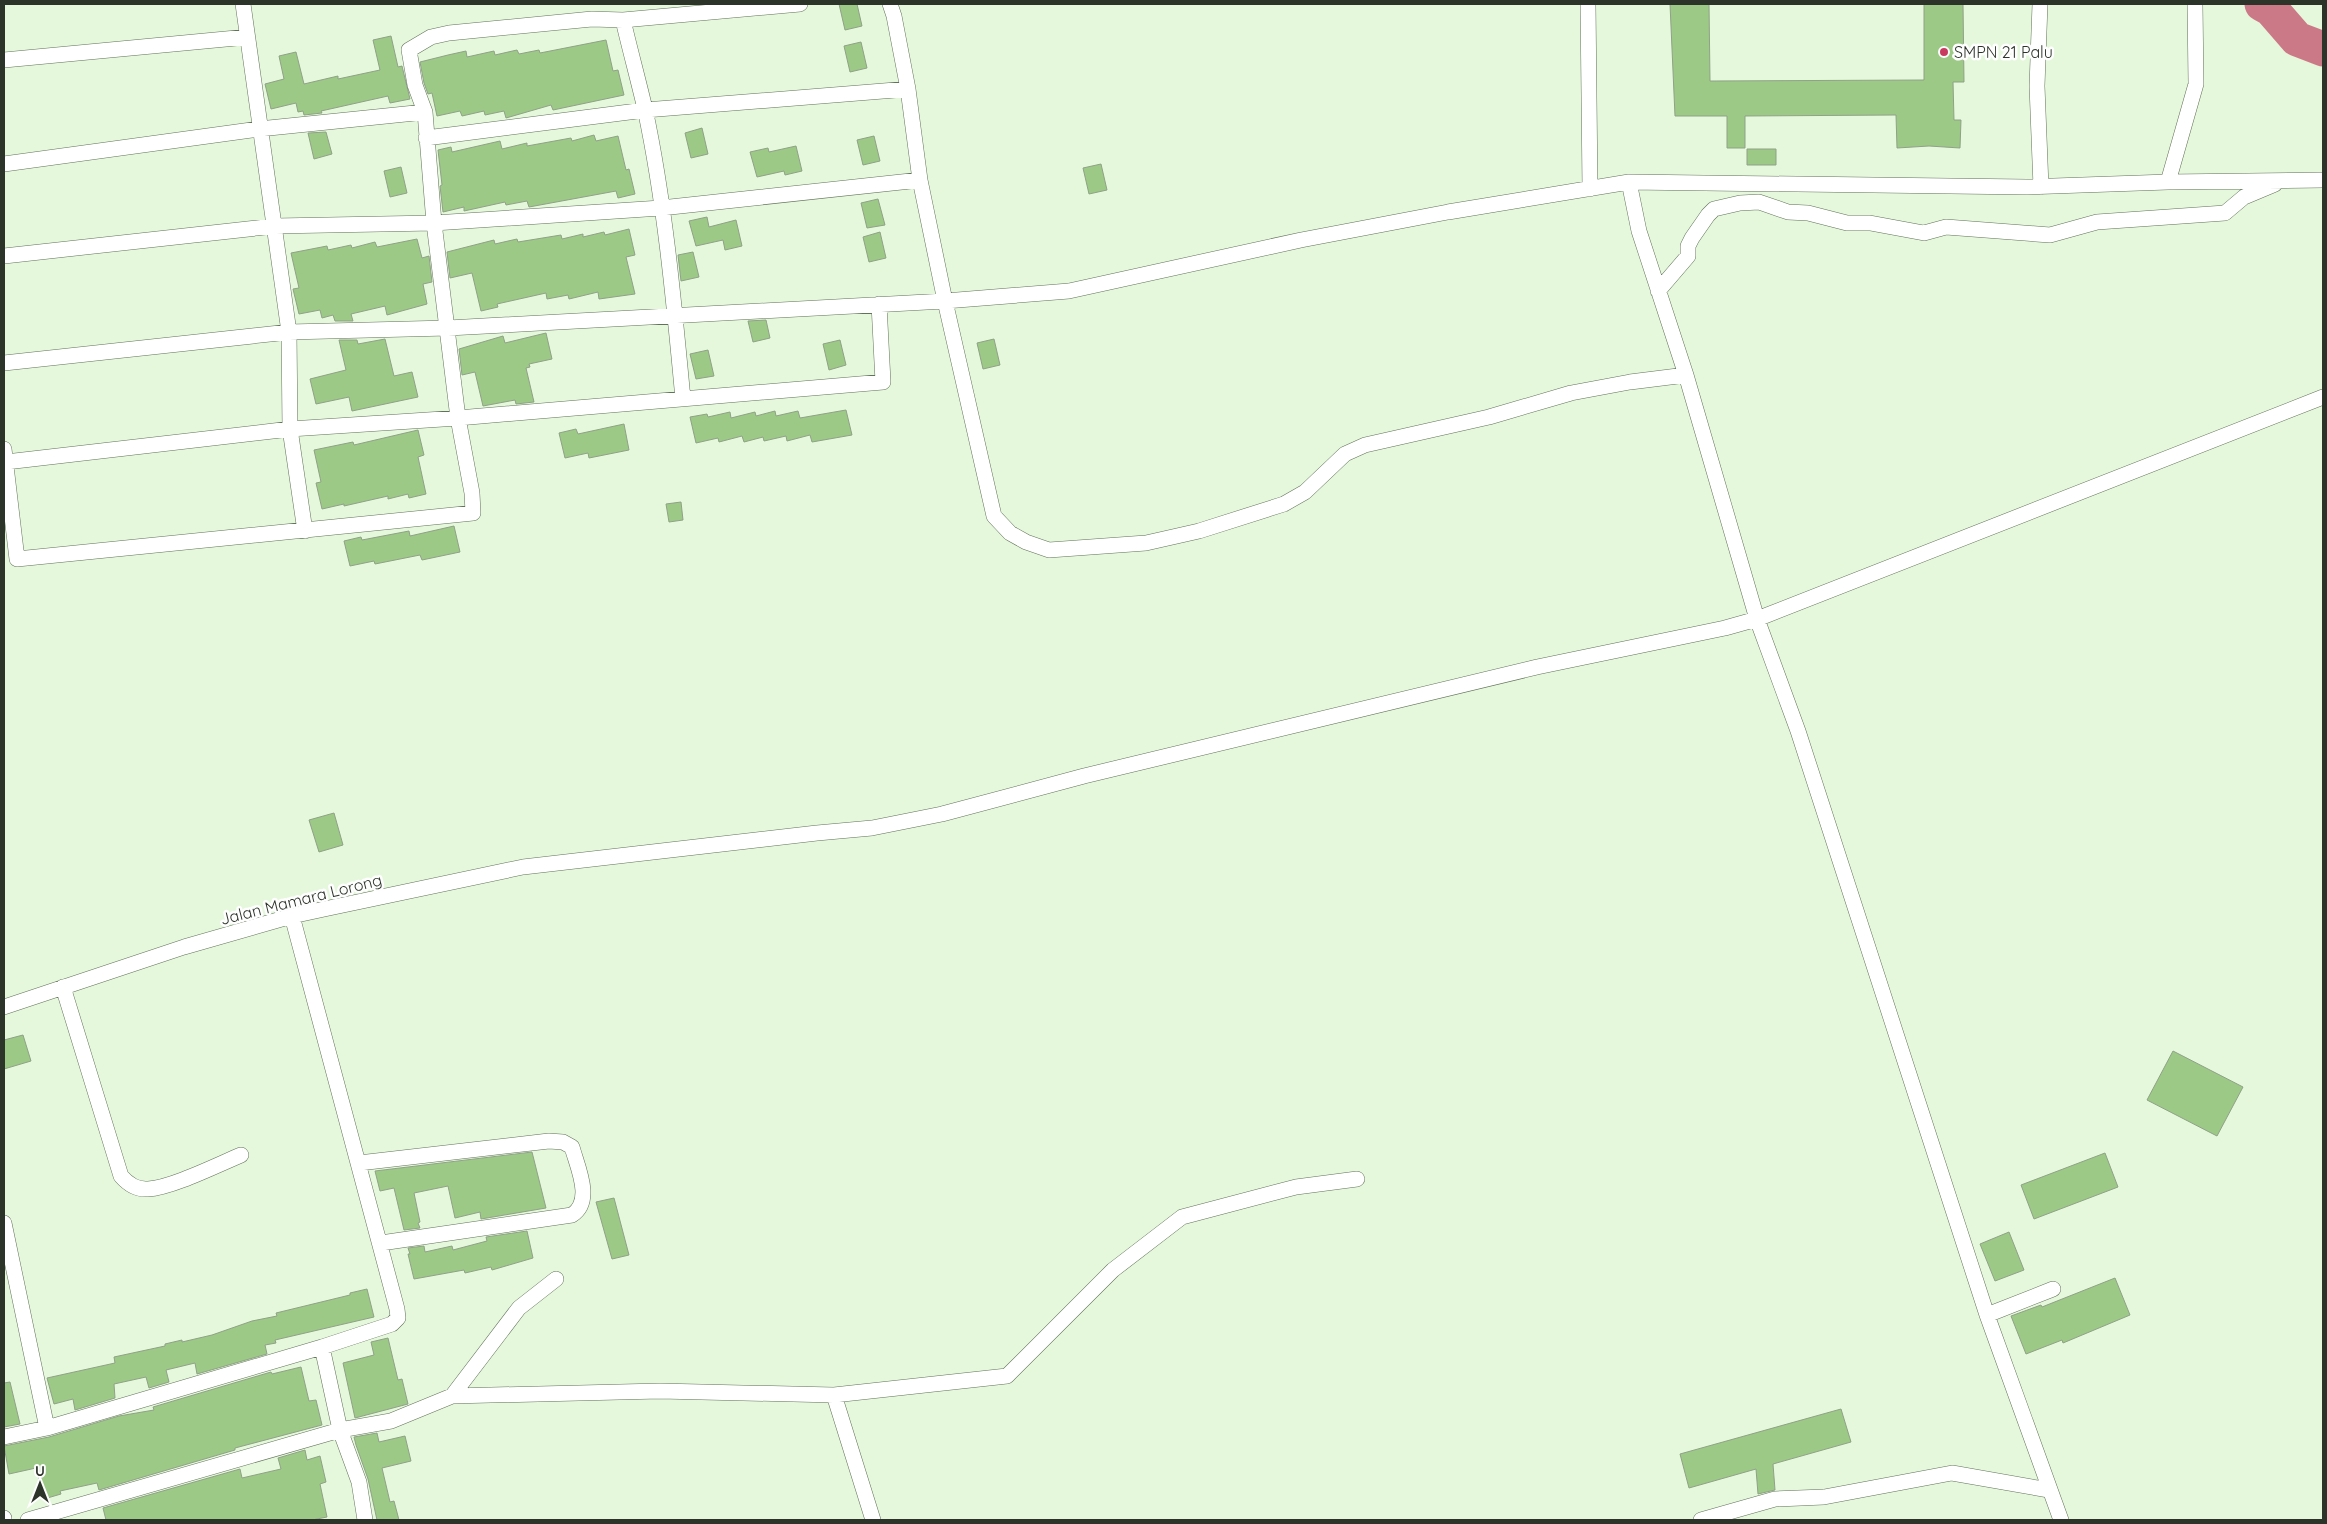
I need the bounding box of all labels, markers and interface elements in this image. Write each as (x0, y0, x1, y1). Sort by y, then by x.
place label: SMPN 21 Palu (1954, 42, 2053, 62)
marker: SMPN 21 Palu (1938, 46, 1950, 58)
street label: Jalan Mamara Lorong (218, 869, 384, 929)
north arrow (15, 1459, 65, 1509)
text: U (35, 1462, 45, 1480)

